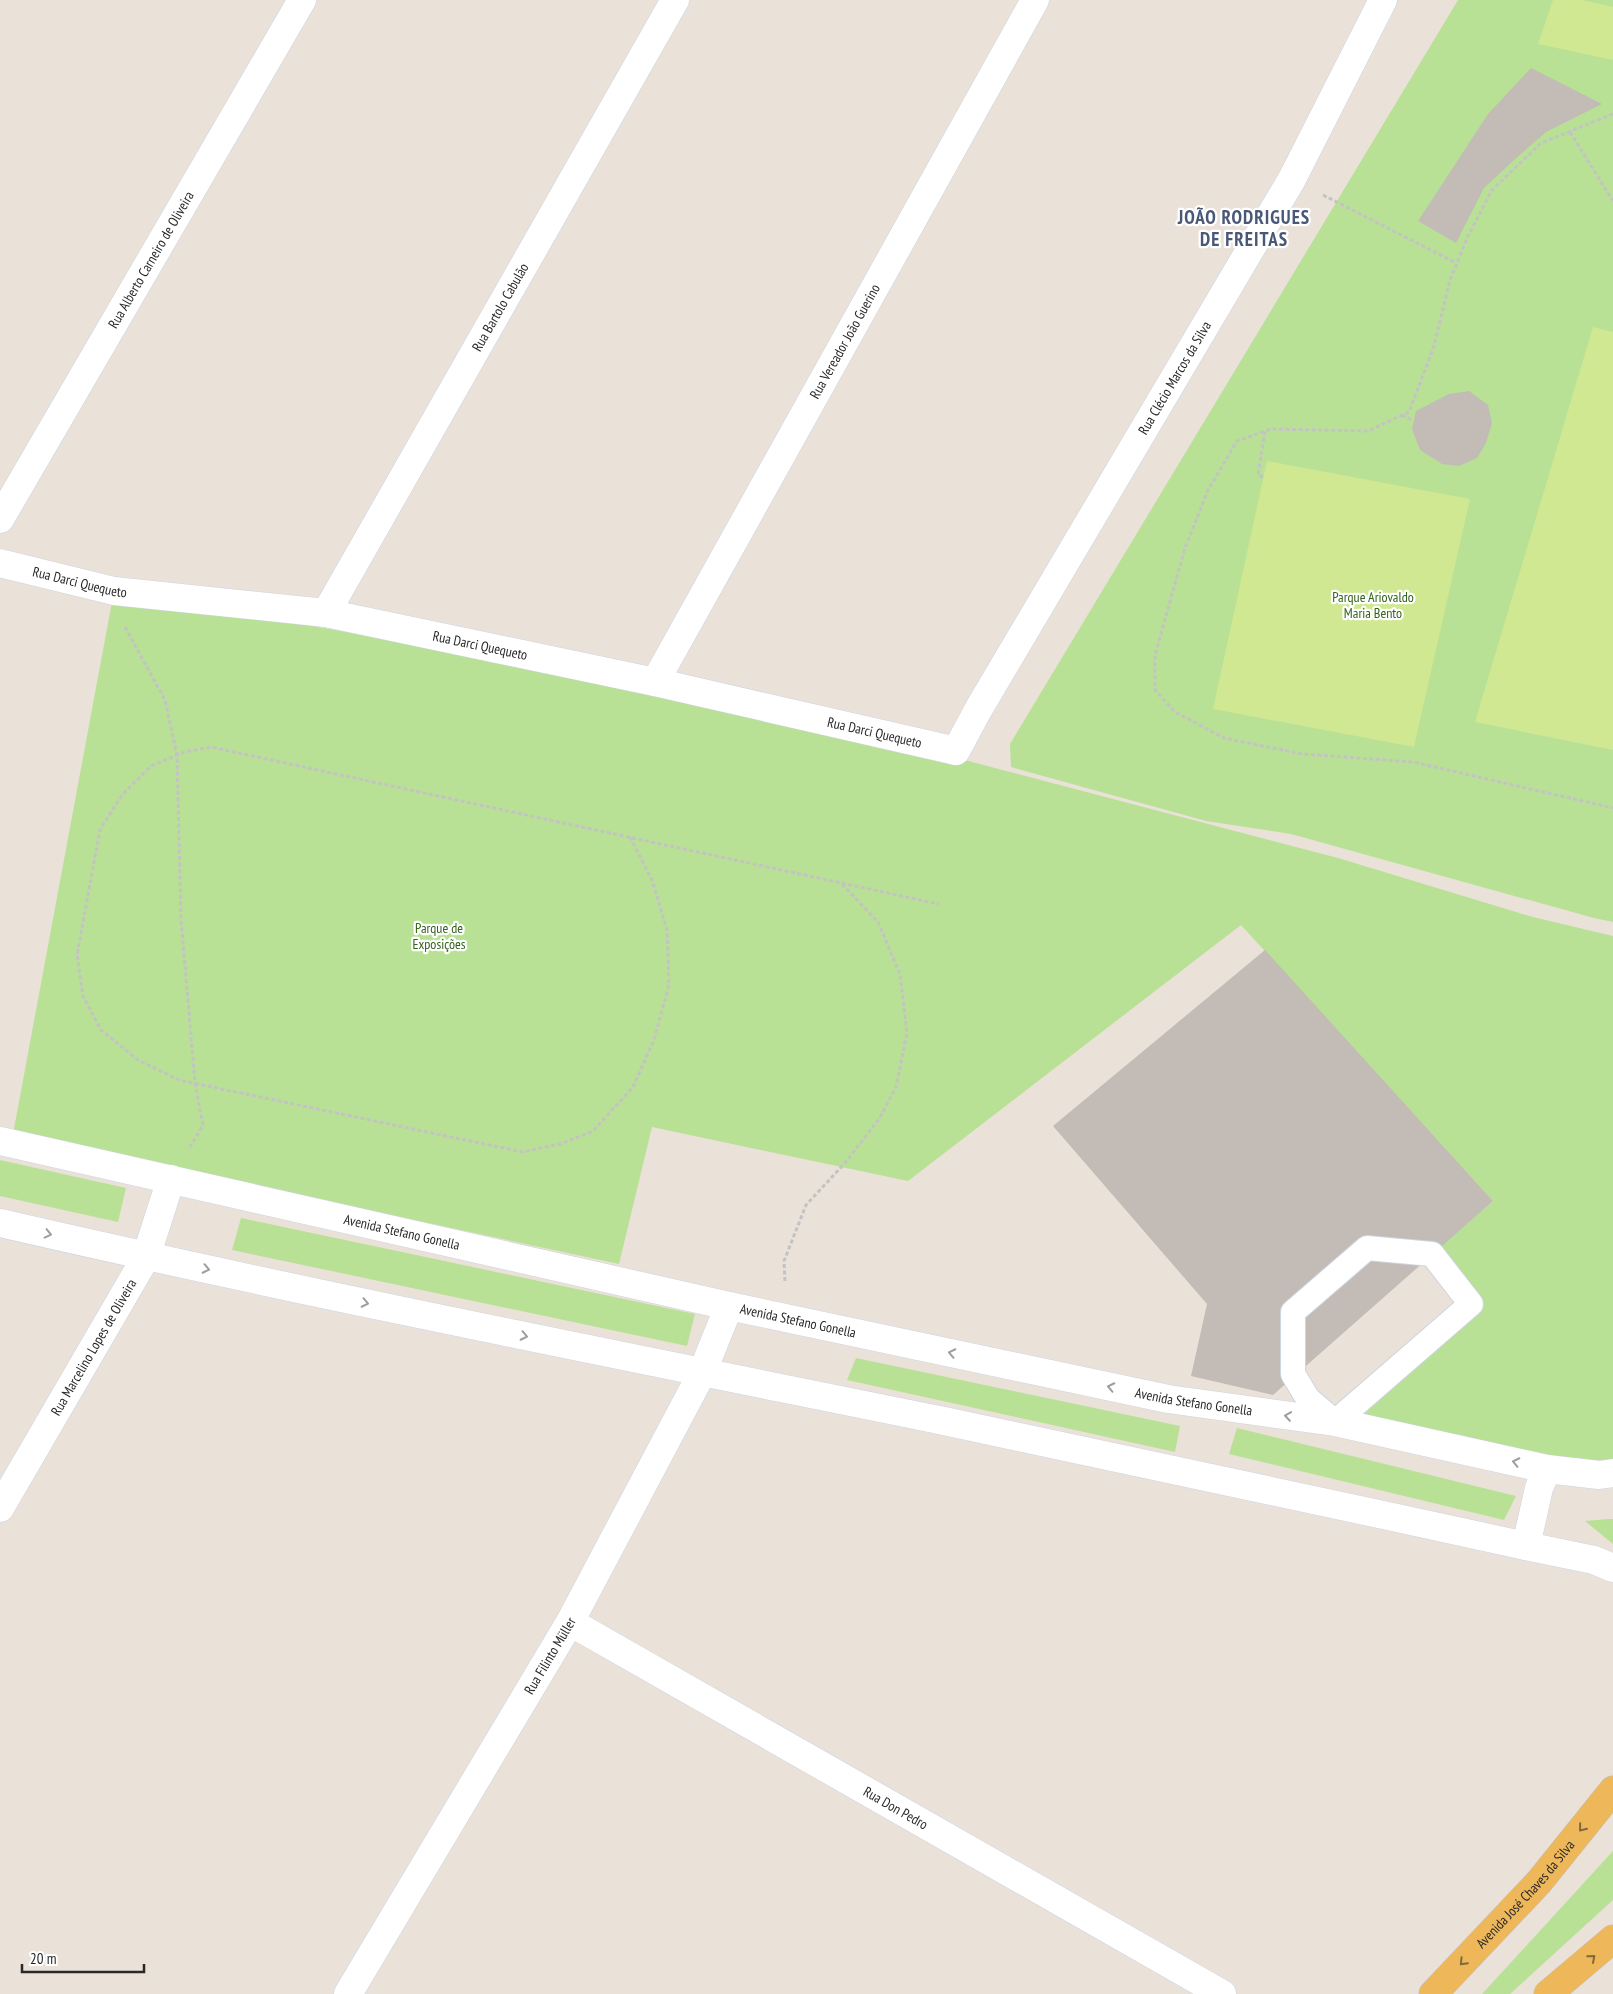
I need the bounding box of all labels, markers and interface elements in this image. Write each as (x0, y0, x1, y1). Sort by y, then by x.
street label: Rua Alberto Carneiro de Oliveira (104, 188, 198, 332)
district label: JOÃO RODRIGUES DE FREITAS (1177, 205, 1310, 251)
street label: Rua Bartolo Cabulão (468, 260, 532, 355)
street label: Rua Vereador João Guerino (806, 281, 884, 402)
street label: Rua Clécio Marcos da Silva (1134, 318, 1215, 438)
street label: Rua Darci Quequeto (31, 562, 128, 601)
park label: Parque Ariovaldo Maria Bento (1332, 588, 1414, 622)
street label: Rua Darci Quequeto (431, 627, 529, 664)
street label: Rua Darci Quequeto (826, 713, 924, 752)
park label: Parque de Exposições (413, 919, 466, 953)
street label: Avenida Stefano Gonella (342, 1210, 462, 1254)
one-way arrow (43, 1228, 52, 1239)
one-way arrow (202, 1264, 211, 1274)
street label: Rua Marcelino Lopes de Oliveira (47, 1276, 140, 1419)
one-way arrow (361, 1297, 370, 1307)
street label: Avenida Stefano Gonella (738, 1300, 858, 1342)
one-way arrow (520, 1330, 529, 1340)
one-way arrow (947, 1348, 956, 1359)
one-way arrow (1106, 1382, 1115, 1393)
street label: Avenida Stefano Gonella (1134, 1383, 1253, 1420)
one-way arrow (1284, 1411, 1292, 1422)
one-way arrow (1512, 1457, 1520, 1468)
street label: Rua Filinto Müller (520, 1614, 580, 1697)
street label: Rua Don Pedro (860, 1782, 931, 1833)
one-way arrow (1580, 1822, 1588, 1831)
street label: Avenida José Chaves da Silva (1472, 1836, 1578, 1952)
scale bar (22, 1942, 145, 1974)
text: 20 m (30, 1949, 56, 1968)
one-way arrow (1586, 1955, 1595, 1964)
one-way arrow (1460, 1956, 1469, 1965)

